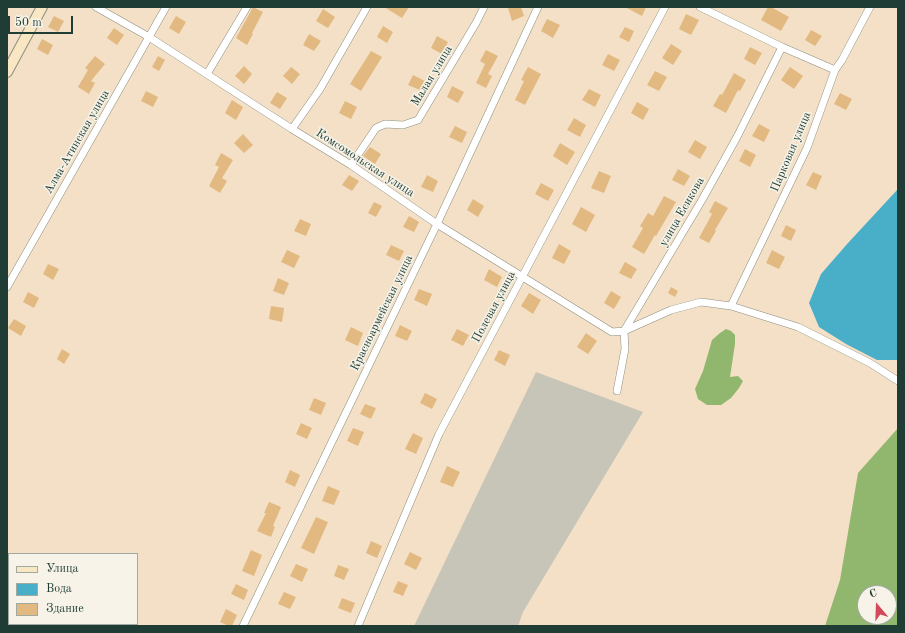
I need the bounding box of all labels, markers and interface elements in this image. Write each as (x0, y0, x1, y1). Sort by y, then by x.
scale bar (10, 8, 75, 34)
text: 50 m (15, 17, 42, 29)
street label: Малая улица (408, 43, 456, 109)
street label: Алма-Атинская улица (41, 87, 113, 197)
street label: Парковая улица (768, 110, 814, 194)
street label: Комсомольская улица (313, 126, 417, 200)
street label: улица Есикова (656, 175, 708, 249)
street label: Красноармейская улица (348, 253, 416, 373)
street label: Полевая улица (469, 269, 519, 345)
legend (8, 553, 138, 625)
text: Улица (46, 563, 79, 575)
text: Вода (46, 583, 72, 595)
north arrow (857, 585, 897, 625)
text: С (868, 588, 878, 601)
text: Здание (46, 603, 84, 615)

